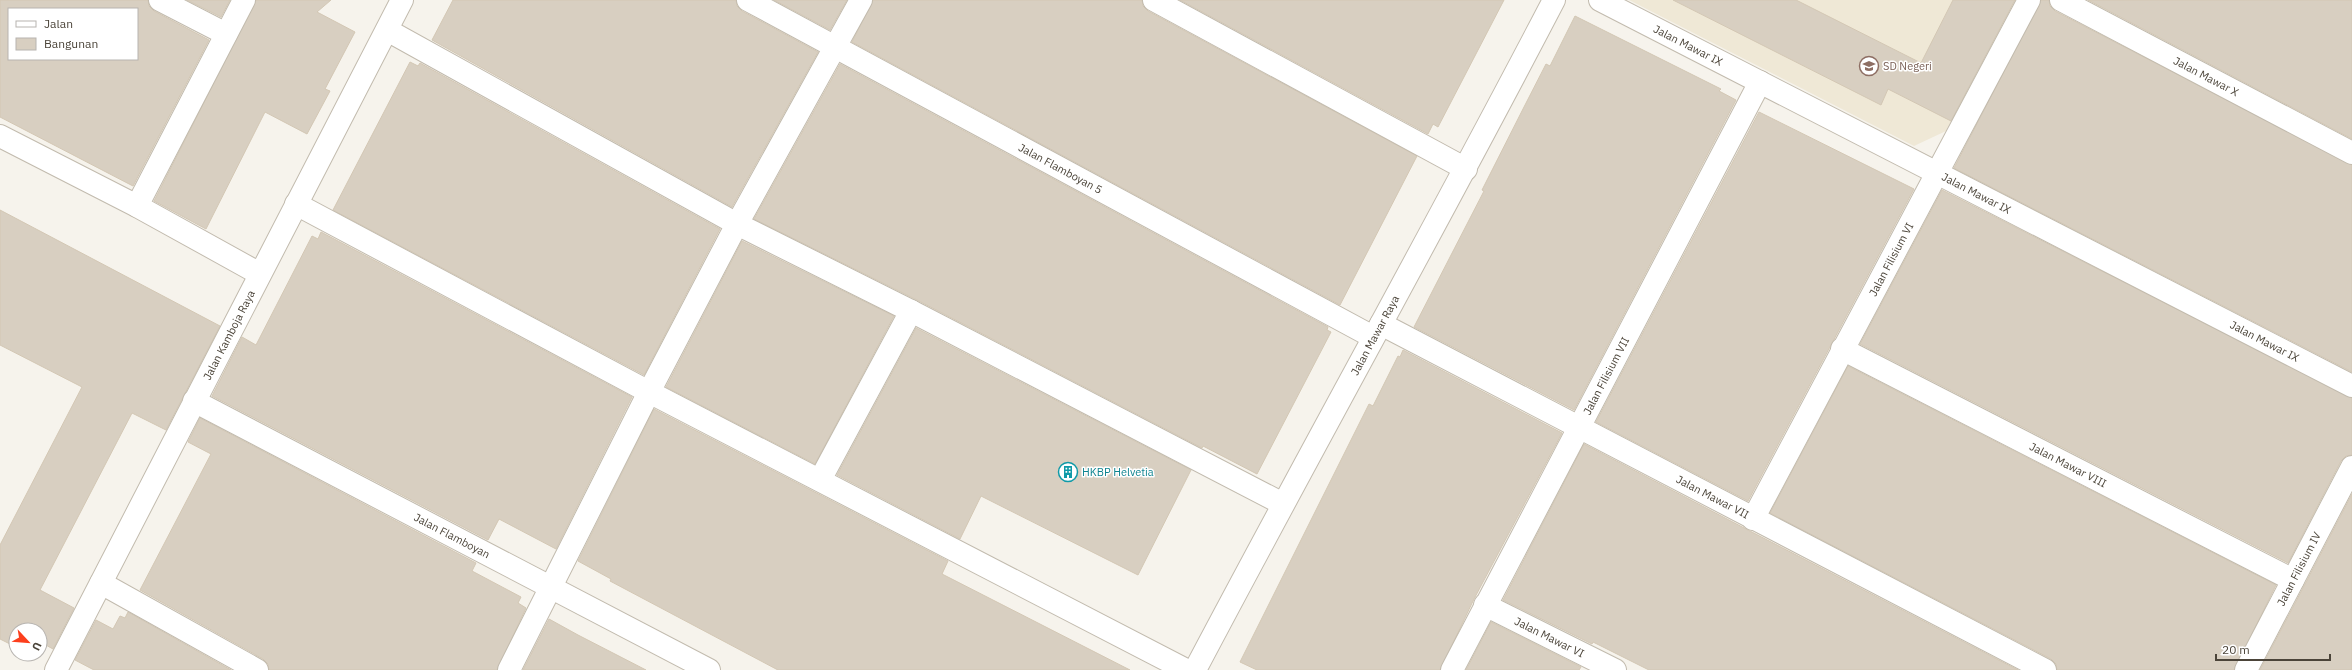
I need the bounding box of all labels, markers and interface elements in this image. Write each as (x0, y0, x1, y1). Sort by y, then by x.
legend (8, 8, 138, 60)
text: Jalan (44, 16, 73, 31)
street label: Jalan Mawar IX (1651, 22, 1725, 69)
text: Bangunan (44, 36, 98, 51)
street label: Jalan Mawar X (2171, 53, 2241, 99)
school or university icon: SD Negeri (1858, 55, 1880, 77)
place label: SD Negeri (1883, 59, 1932, 73)
street label: Jalan Flamboyan 5 (1016, 140, 1105, 197)
street label: Jalan Mawar IX (1939, 170, 2014, 217)
street label: Jalan Filisium VI (1866, 220, 1916, 299)
street label: Jalan Kamboja Raya (200, 288, 258, 382)
street label: Jalan Mawar Raya (1348, 293, 1402, 378)
street label: Jalan Mawar IX (2228, 318, 2302, 365)
street label: Jalan Filisium VII (1580, 335, 1632, 417)
street label: Jalan Mawar VIII (2027, 439, 2109, 490)
building icon: HKBP Helvetia (1057, 461, 1079, 483)
place label: HKBP Helvetia (1082, 465, 1154, 479)
street label: Jalan Mawar VII (1674, 472, 1752, 522)
street label: Jalan Flamboyan (412, 510, 492, 561)
street label: Jalan Filisium IV (2274, 529, 2324, 608)
street label: Jalan Mawar VI (1512, 614, 1587, 660)
north arrow (8, 622, 48, 662)
scale bar (2216, 636, 2330, 662)
text: U (29, 640, 45, 653)
text: 20 m (2222, 642, 2250, 657)

